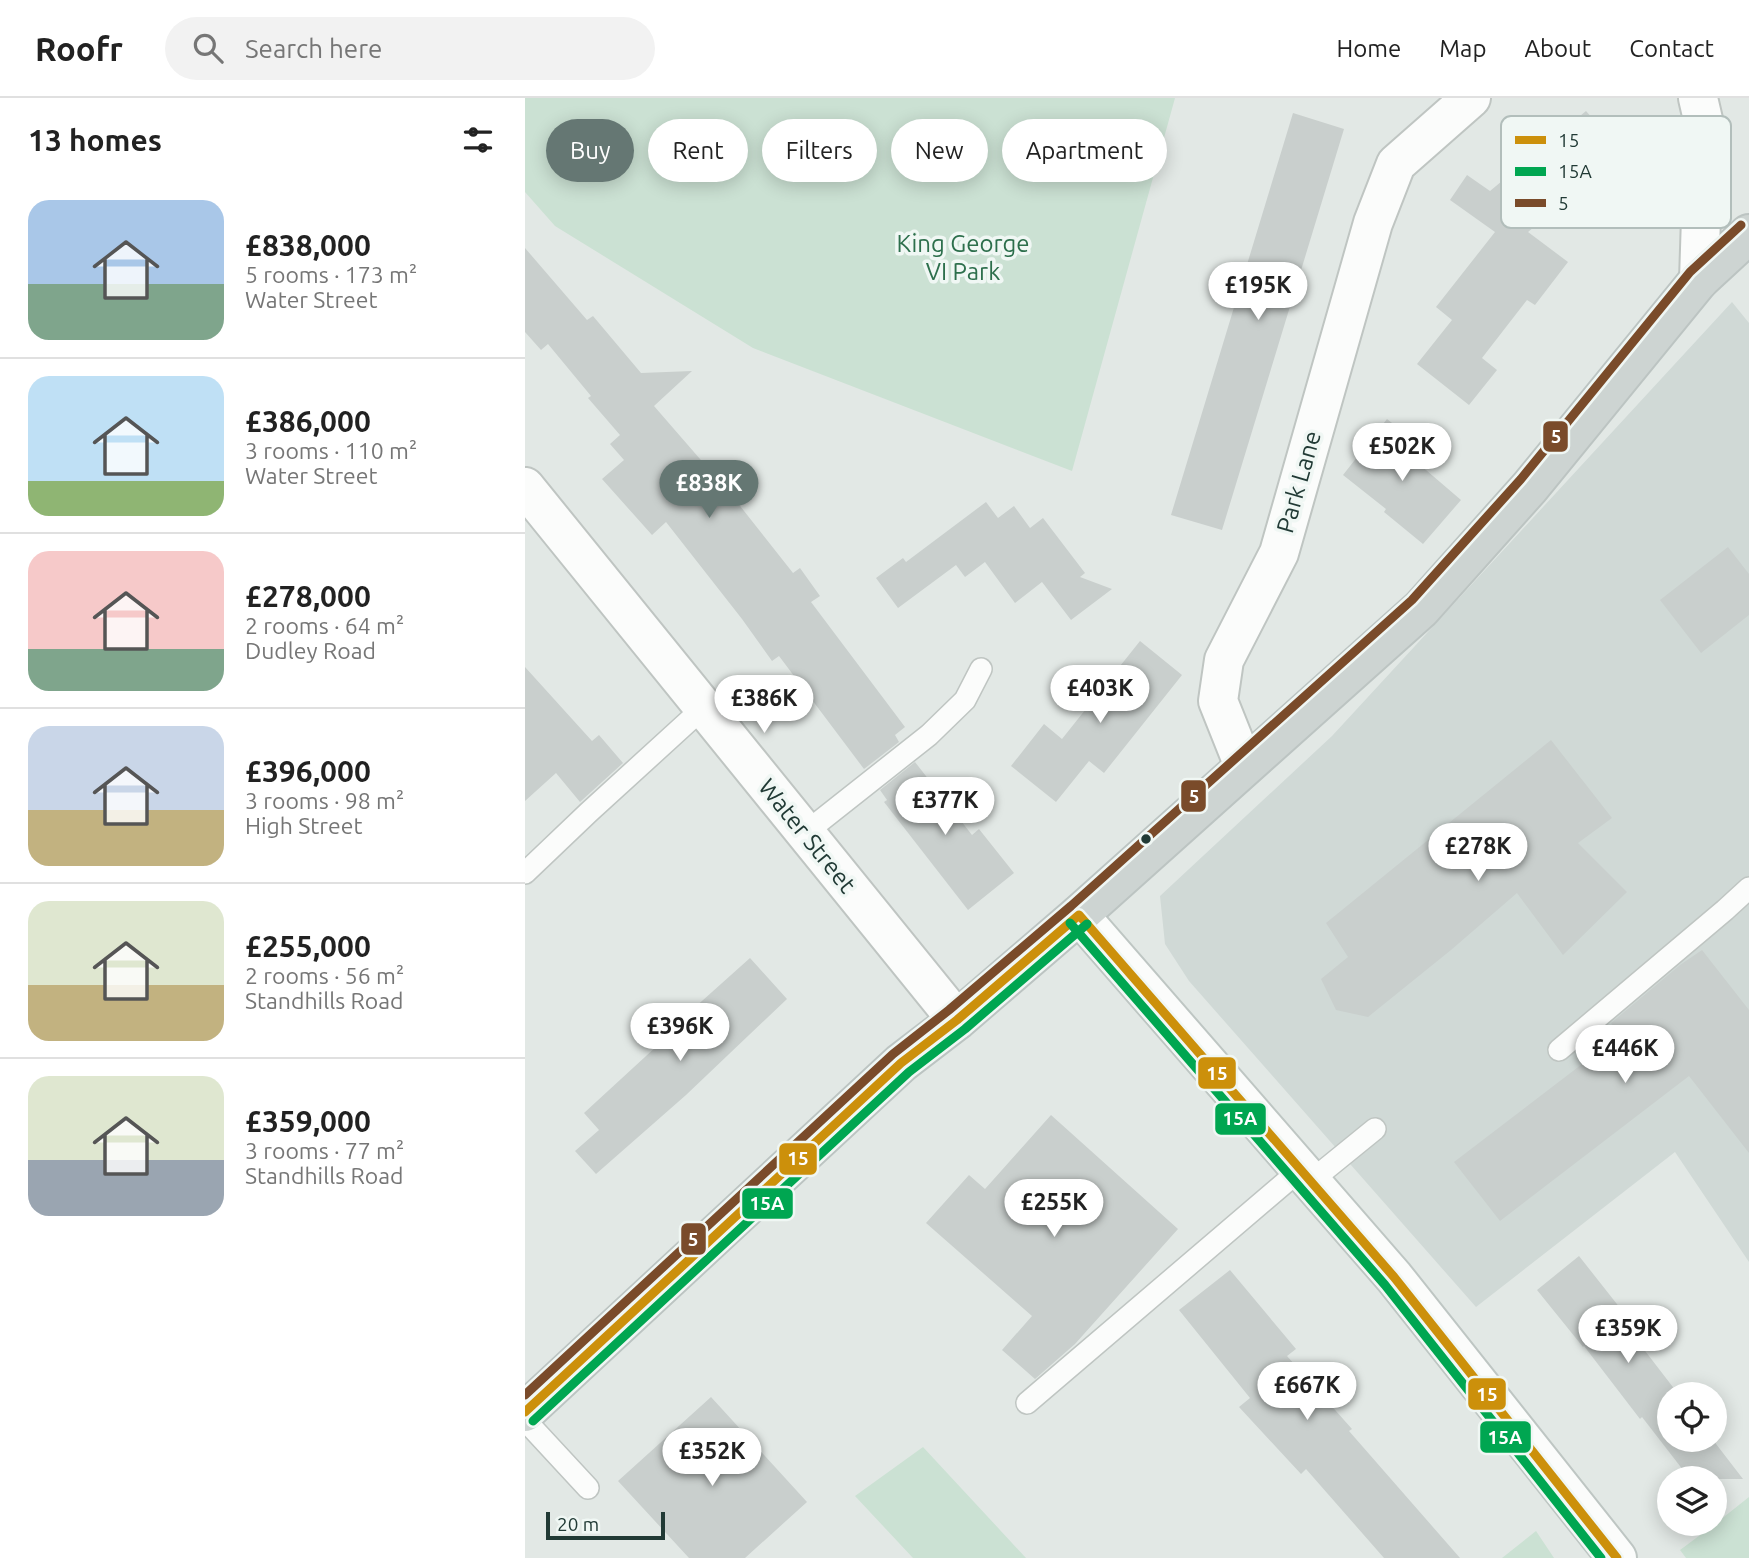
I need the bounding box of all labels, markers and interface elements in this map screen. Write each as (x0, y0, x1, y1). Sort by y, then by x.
search box (165, 17, 655, 80)
icon: search (189, 29, 227, 67)
text: Roofr (35, 30, 123, 67)
text: Search here (245, 34, 382, 63)
text: Home (1336, 35, 1401, 62)
text: Map (1439, 35, 1486, 62)
text: About (1524, 35, 1591, 62)
text: Contact (1629, 35, 1714, 62)
legend (1501, 116, 1731, 228)
chip: Buy (546, 119, 634, 182)
chip: Rent (648, 119, 748, 182)
chip: Filters (762, 119, 877, 182)
chip: New (891, 119, 988, 182)
chip: Apartment (1002, 119, 1167, 182)
icon: filters (459, 121, 497, 159)
text: 13 homes (28, 123, 162, 157)
text: 15 (1558, 129, 1579, 151)
text: 15A (1558, 160, 1592, 182)
text: 5 (1558, 192, 1569, 214)
icon: home (84, 228, 168, 312)
text: £838,000 (245, 228, 371, 262)
park label: King George VI Park (896, 230, 1030, 285)
text: 5 rooms · 173 m² (245, 262, 417, 287)
pin: £195K (1209, 262, 1307, 322)
text: £195K (1224, 272, 1292, 297)
text: Water Street (245, 287, 378, 312)
icon: home (84, 404, 168, 488)
text: £386,000 (245, 404, 371, 438)
line badge: 5 (1542, 420, 1569, 453)
pin: £502K (1353, 424, 1451, 483)
text: 5 (1551, 425, 1561, 447)
street label: Park Lane (1271, 428, 1326, 536)
text: £502K (1368, 433, 1436, 458)
text: 3 rooms · 110 m² (245, 438, 417, 463)
pin: £838K (660, 460, 758, 520)
text: Water Street (245, 463, 378, 488)
text: £838K (675, 470, 743, 495)
icon: home (84, 579, 168, 663)
text: £278,000 (245, 579, 371, 613)
text: 2 rooms · 64 m² (245, 613, 404, 638)
text: Dudley Road (245, 638, 376, 663)
pin: £403K (1051, 666, 1149, 725)
text: £403K (1066, 675, 1134, 700)
pin: £386K (715, 676, 813, 735)
text: £386K (730, 685, 798, 710)
icon: home (84, 754, 168, 838)
text: £396,000 (245, 754, 371, 788)
street label: Water Street (753, 773, 862, 898)
pin: £377K (896, 778, 994, 837)
line badge: 5 (1180, 779, 1207, 813)
text: 5 (1189, 785, 1199, 807)
text: £377K (911, 787, 979, 812)
text: 3 rooms · 98 m² (245, 788, 404, 813)
text: High Street (245, 813, 362, 838)
pin: £278K (1429, 824, 1527, 883)
unlabelled marker (1139, 832, 1153, 846)
text: £278K (1444, 833, 1512, 858)
icon: home (84, 929, 168, 1013)
text: £255,000 (245, 929, 371, 963)
text: 2 rooms · 56 m² (245, 963, 404, 988)
text: Standhills Road (245, 988, 404, 1013)
pin: £396K (631, 1004, 729, 1063)
text: £396K (646, 1013, 714, 1038)
pin: £446K (1576, 1026, 1674, 1085)
text: £446K (1591, 1035, 1659, 1060)
line badge: 15 (1197, 1056, 1237, 1090)
text: 15 (1206, 1062, 1228, 1084)
line badge: 15A (1214, 1102, 1267, 1136)
icon: home (84, 1104, 168, 1188)
text: £359,000 (245, 1104, 371, 1138)
text: 15A (1223, 1107, 1258, 1129)
text: 3 rooms · 77 m² (245, 1138, 404, 1163)
line badge: 15 (778, 1142, 818, 1176)
text: 15 (787, 1147, 809, 1169)
text: Standhills Road (245, 1163, 404, 1188)
pin: £255K (1005, 1180, 1103, 1239)
line badge: 15A (741, 1187, 794, 1220)
text: £255K (1020, 1189, 1088, 1214)
text: 15A (750, 1192, 785, 1214)
line badge: 5 (680, 1222, 707, 1256)
text: 5 (688, 1228, 698, 1250)
pin: £359K (1579, 1306, 1677, 1365)
text: £359K (1594, 1315, 1662, 1340)
pin: £667K (1258, 1362, 1356, 1422)
text: £667K (1273, 1372, 1341, 1397)
line badge: 15 (1467, 1377, 1507, 1411)
map controls (1657, 1382, 1727, 1536)
button: locate (1657, 1382, 1727, 1452)
text: 15 (1476, 1383, 1498, 1405)
line badge: 15A (1479, 1420, 1532, 1454)
text: 15A (1488, 1426, 1523, 1448)
pin: £352K (663, 1428, 761, 1488)
text: £352K (678, 1438, 746, 1463)
button: layers (1657, 1466, 1727, 1536)
scale bar (546, 1509, 665, 1541)
text: 20 m (557, 1513, 599, 1535)

